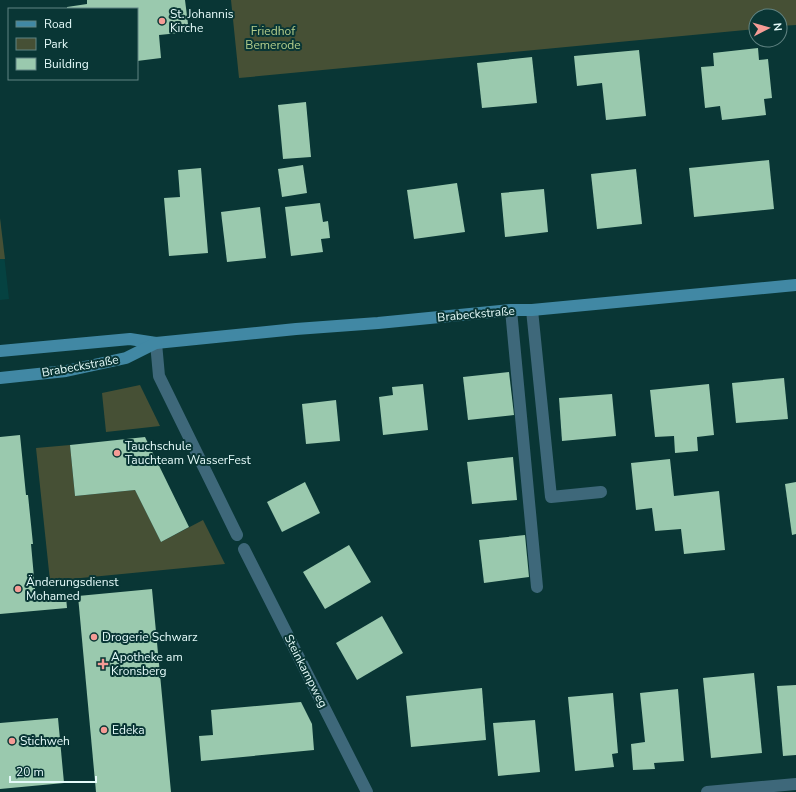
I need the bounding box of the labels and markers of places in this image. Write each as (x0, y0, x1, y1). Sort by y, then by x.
place label: St. Johannis Kirche (170, 6, 234, 36)
marker: St. Johannis Kirche (157, 16, 167, 26)
place label: Tauchschule Tauchteam WasserFest (125, 438, 252, 468)
marker: Tauchschule Tauchteam WasserFest (112, 448, 122, 458)
place label: Änderungsdienst Mohamed (26, 574, 119, 604)
marker: Änderungsdienst Mohamed (13, 584, 23, 594)
place label: Drogerie Schwarz (102, 629, 198, 645)
marker: Drogerie Schwarz (89, 632, 99, 642)
place label: Apotheke am Kronsberg (111, 649, 183, 679)
marker: Apotheke am Kronsberg (98, 659, 108, 669)
place label: Edeka (112, 722, 145, 738)
marker: Edeka (99, 725, 109, 735)
place label: Stichweh (20, 733, 70, 749)
marker: Stichweh (7, 736, 17, 746)

